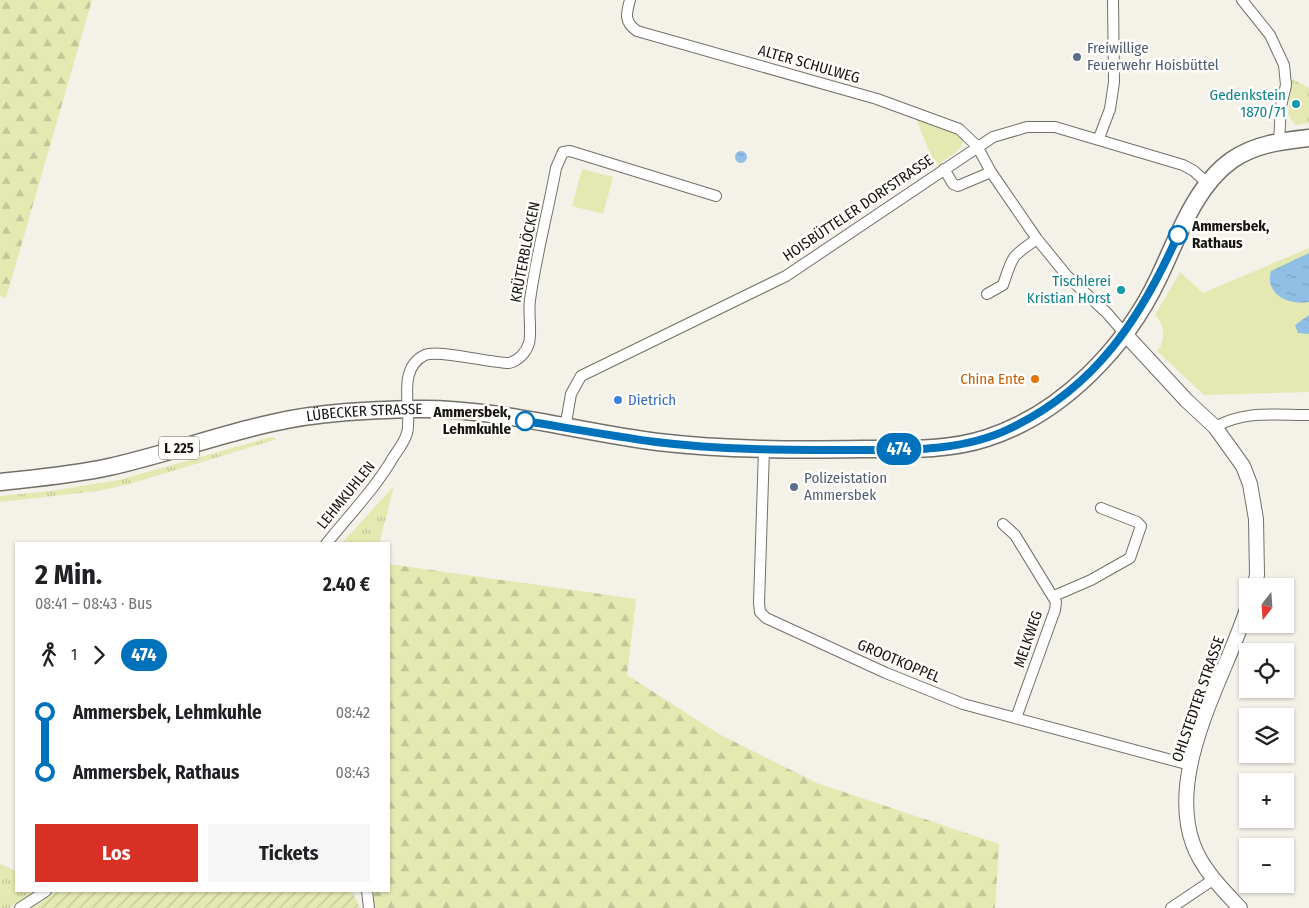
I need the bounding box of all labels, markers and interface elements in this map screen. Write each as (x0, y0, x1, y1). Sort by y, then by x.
place label: Freiwillige Feuerwehr Hoisbüttel (1087, 39, 1219, 74)
street label: ALTER SCHULWEG (756, 41, 862, 87)
marker: Freiwillige Feuerwehr Hoisbüttel (1071, 51, 1083, 63)
place label: Gedenkstein 1870/71 (1210, 86, 1286, 121)
marker: Gedenkstein 1870/71 (1290, 98, 1302, 110)
street label: HOISBÜTTELER DORFSTRASSE (779, 151, 937, 265)
street label: KRÜTERBLÖCKEN (506, 200, 544, 304)
place label: Ammersbek, Rathaus (1191, 217, 1269, 252)
marker: Ammersbek, Rathaus (1168, 225, 1188, 245)
place label: Tischlerei Kristian Horst (1027, 272, 1111, 307)
marker: Tischlerei Kristian Horst (1115, 284, 1127, 296)
place label: China Ente (960, 370, 1025, 388)
marker: China Ente (1029, 373, 1041, 385)
place label: Dietrich (628, 391, 676, 409)
marker: Dietrich (612, 394, 624, 406)
street label: LÜBECKER STRASSE (305, 400, 422, 425)
place label: Ammersbek, Lehmkuhle (433, 403, 511, 438)
marker: Ammersbek, Lehmkuhle (515, 411, 535, 431)
line badge: 474 (870, 433, 928, 465)
road number: L 225 (159, 436, 199, 459)
text: 474 (886, 438, 912, 460)
street label: LEHMKUHLEN (313, 457, 379, 533)
place label: Polizeistation Ammersbek (804, 469, 887, 504)
marker: Polizeistation Ammersbek (788, 481, 800, 493)
text: 2 Min. (35, 558, 102, 591)
text: 2.40 € (323, 573, 370, 596)
north arrow (1239, 578, 1294, 632)
map controls (1239, 578, 1294, 893)
text: 08:41 – 08:43 · Bus (35, 594, 152, 613)
street label: MELKWEG (1010, 608, 1046, 670)
street label: OHLSTEDTER STRASSE (1168, 634, 1228, 764)
street label: GROOTKOPPEL (855, 635, 944, 687)
icon: walk (35, 641, 63, 669)
icon: forward (85, 641, 113, 669)
button: locate (1239, 643, 1294, 698)
text: 474 (131, 644, 157, 666)
text: 1 (71, 645, 77, 664)
text: Ammersbek, Lehmkuhle (73, 701, 262, 724)
text: 08:42 (336, 703, 370, 722)
button: layers (1239, 708, 1294, 763)
text: Ammersbek, Rathaus (73, 761, 239, 784)
text: 08:43 (336, 763, 370, 782)
button: + (1239, 773, 1294, 828)
button: Los (35, 824, 198, 882)
button: Tickets (208, 824, 370, 882)
button: − (1239, 838, 1294, 893)

